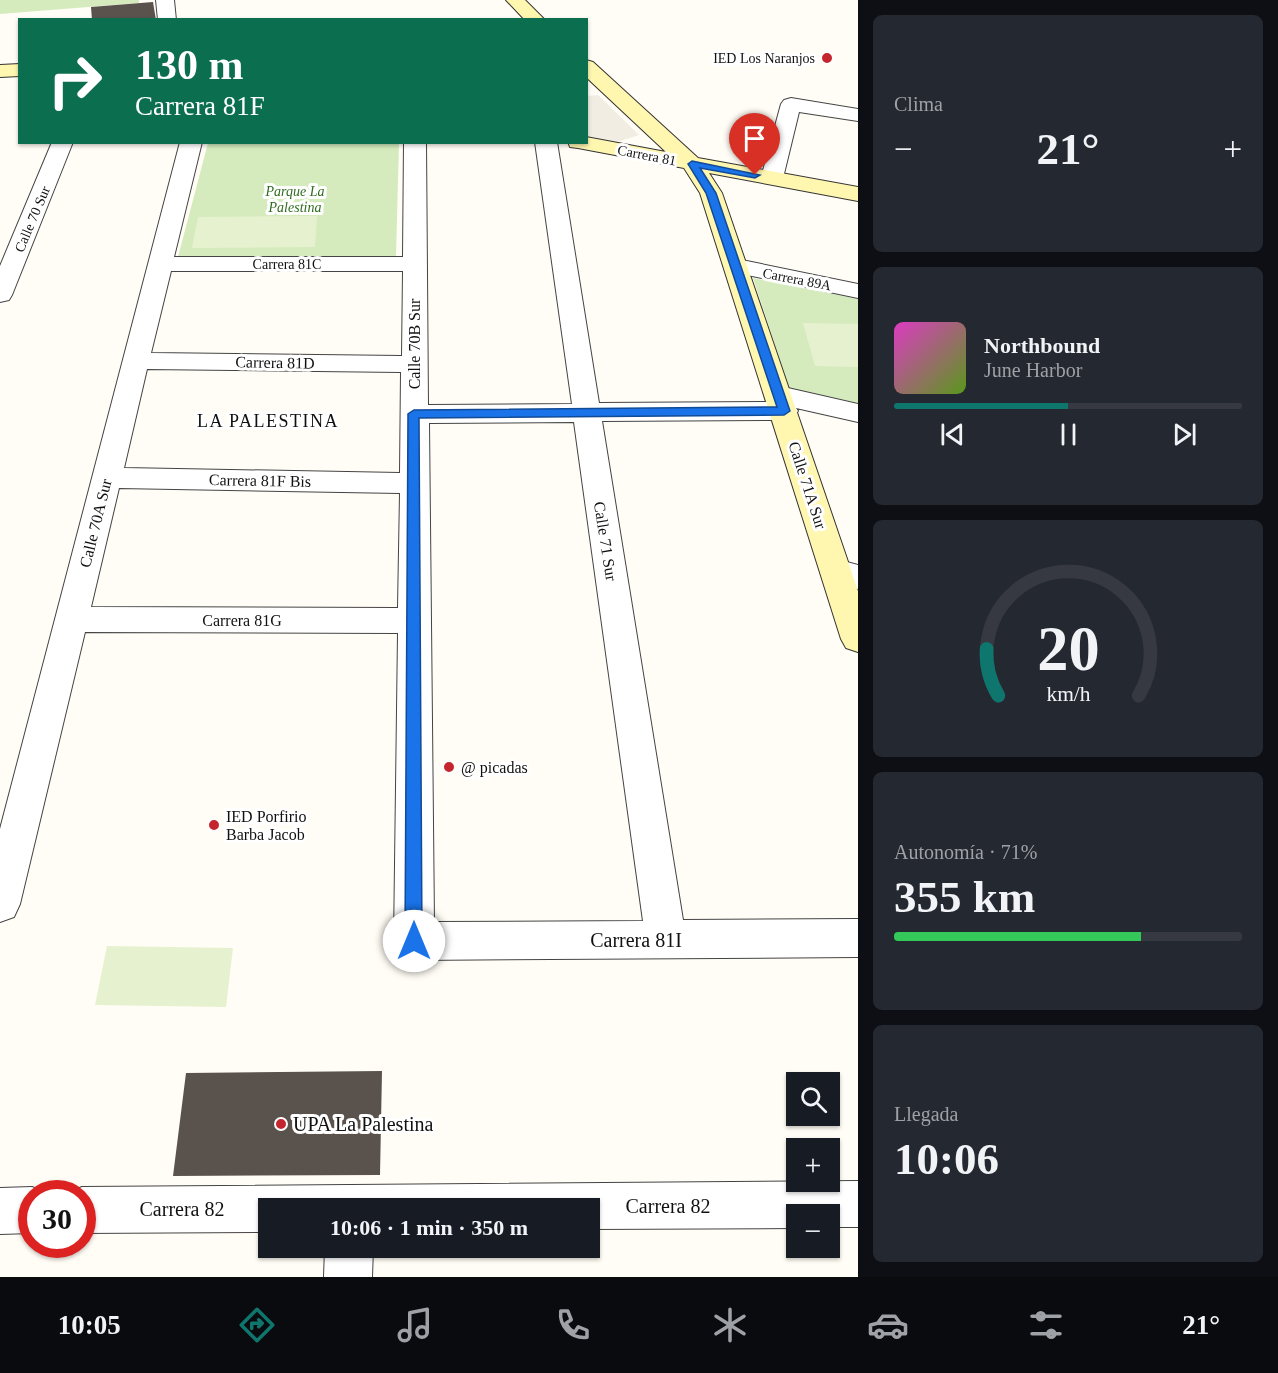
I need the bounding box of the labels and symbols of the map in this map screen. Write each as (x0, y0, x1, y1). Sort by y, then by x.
place label: IED Los Naranjos (713, 51, 815, 66)
marker: IED Los Naranjos (820, 51, 834, 65)
pin (729, 113, 780, 175)
street label: Carrera 81 (616, 142, 678, 169)
street label: Calle 70 Sur (12, 184, 53, 254)
park label: Parque La Palestina (265, 184, 324, 215)
street label: Carrera 81C (253, 257, 321, 272)
street label: Carrera 89A (761, 265, 833, 294)
street label: Calle 70B Sur (406, 298, 423, 389)
street label: Carrera 81D (235, 353, 315, 372)
district label: LA PALESTINA (197, 411, 339, 431)
street label: Calle 71A Sur (785, 439, 830, 532)
street label: Carrera 81F Bis (209, 471, 311, 490)
street label: Calle 70A Sur (76, 476, 115, 569)
street label: Calle 71 Sur (591, 500, 620, 583)
street label: Carrera 81G (202, 612, 282, 629)
place label: @ picadas (461, 759, 528, 777)
marker: @ picadas (442, 760, 456, 774)
place label: IED Porfirio Barba Jacob (226, 808, 306, 843)
marker: IED Porfirio Barba Jacob (207, 818, 221, 832)
position arrow (382, 909, 446, 973)
street label: Carrera 81I (590, 929, 682, 951)
place label: UPA La Palestina (293, 1113, 433, 1135)
marker: UPA La Palestina (274, 1117, 288, 1131)
speed limit sign: 30 (18, 1180, 96, 1258)
street label: Carrera 82 (626, 1195, 710, 1217)
street label: Carrera 82 (140, 1198, 224, 1220)

